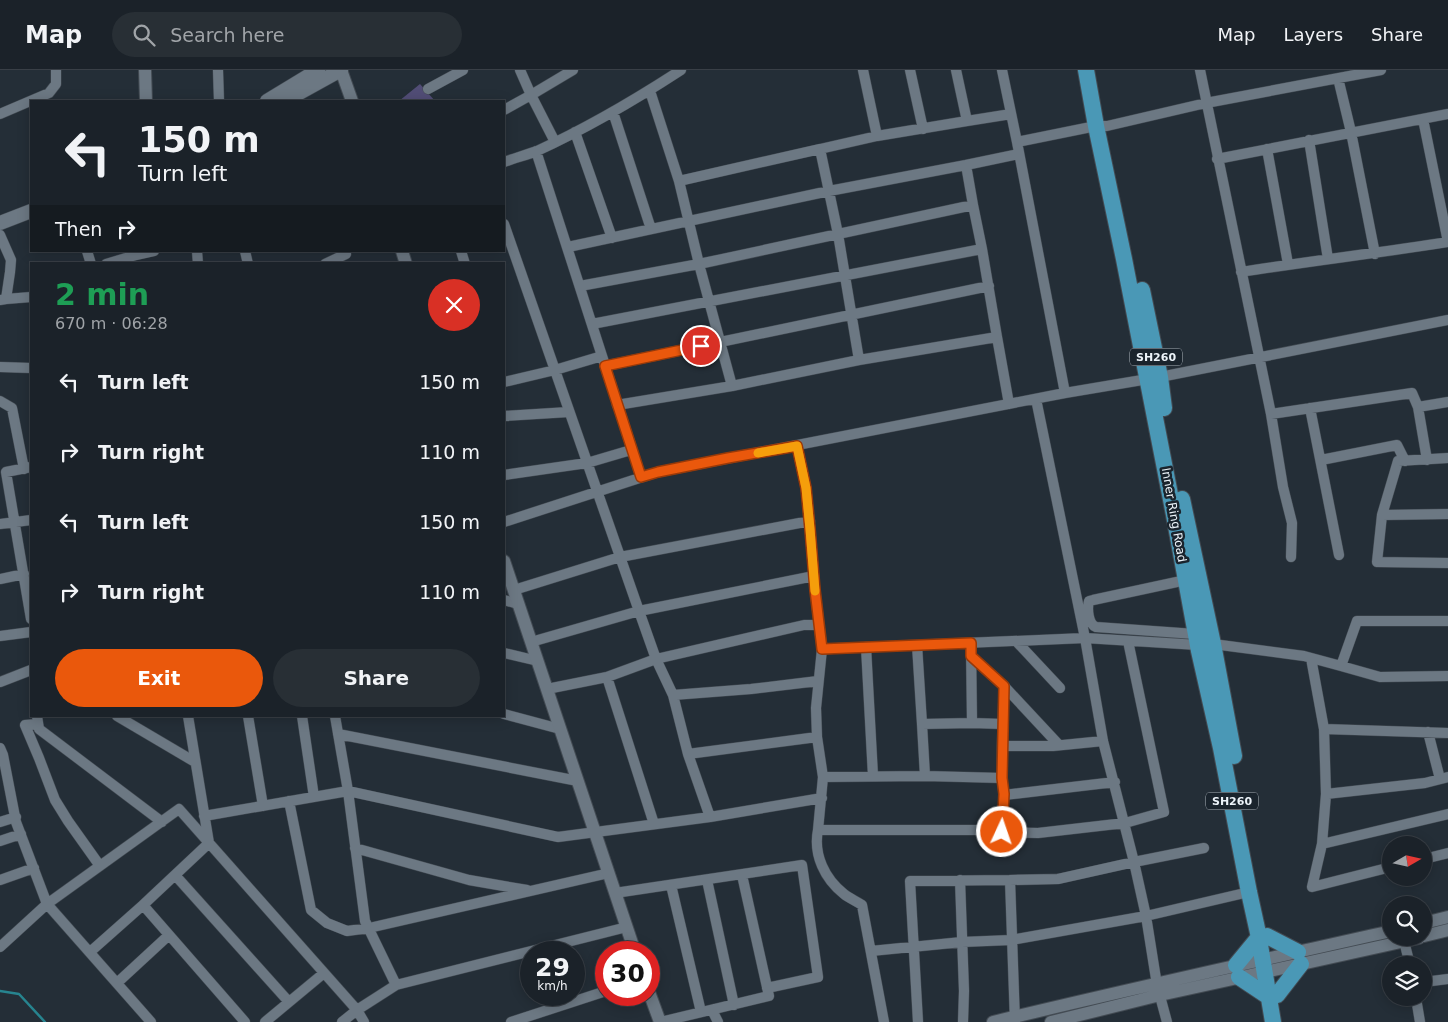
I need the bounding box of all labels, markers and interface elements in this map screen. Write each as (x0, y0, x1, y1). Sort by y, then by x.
search box (112, 12, 462, 57)
text: Map (25, 21, 82, 49)
icon: search (130, 21, 158, 49)
text: Search here (170, 24, 284, 46)
text: Map (1217, 24, 1255, 45)
text: Layers (1283, 24, 1343, 45)
text: Share (1371, 24, 1423, 45)
icon: left (55, 120, 120, 185)
text: 150 m (138, 120, 260, 160)
text: Turn left (138, 161, 227, 186)
icon: right (112, 215, 140, 243)
text: Then (55, 218, 102, 240)
text: 2 min (55, 277, 149, 312)
button: close (428, 279, 480, 331)
text: 670 m · 06:28 (55, 314, 168, 333)
pin (680, 325, 722, 367)
icon: arrive (687, 332, 715, 360)
road number: SH260 (1130, 348, 1182, 366)
icon: left (55, 368, 83, 396)
text: Turn left (98, 371, 189, 393)
text: 150 m (419, 371, 480, 393)
icon: right (55, 438, 83, 466)
text: Turn right (98, 441, 204, 463)
text: 110 m (419, 441, 480, 463)
street label: Inner Ring Road (1159, 467, 1189, 563)
icon: left (55, 508, 83, 536)
text: Turn left (98, 511, 189, 533)
text: 150 m (419, 511, 480, 533)
icon: right (55, 578, 83, 606)
text: Turn right (98, 581, 204, 603)
text: 110 m (419, 581, 480, 603)
button: Exit (55, 649, 263, 707)
button: Share (273, 649, 480, 707)
road number: SH260 (1206, 792, 1258, 809)
position arrow (975, 805, 1027, 857)
north arrow (1382, 836, 1432, 886)
map controls (1382, 836, 1432, 1006)
button: search (1382, 896, 1432, 946)
speed limit sign: 30 (595, 941, 660, 1006)
text: 29 (535, 953, 570, 982)
button: layers (1382, 956, 1432, 1006)
text: km/h (537, 979, 568, 993)

